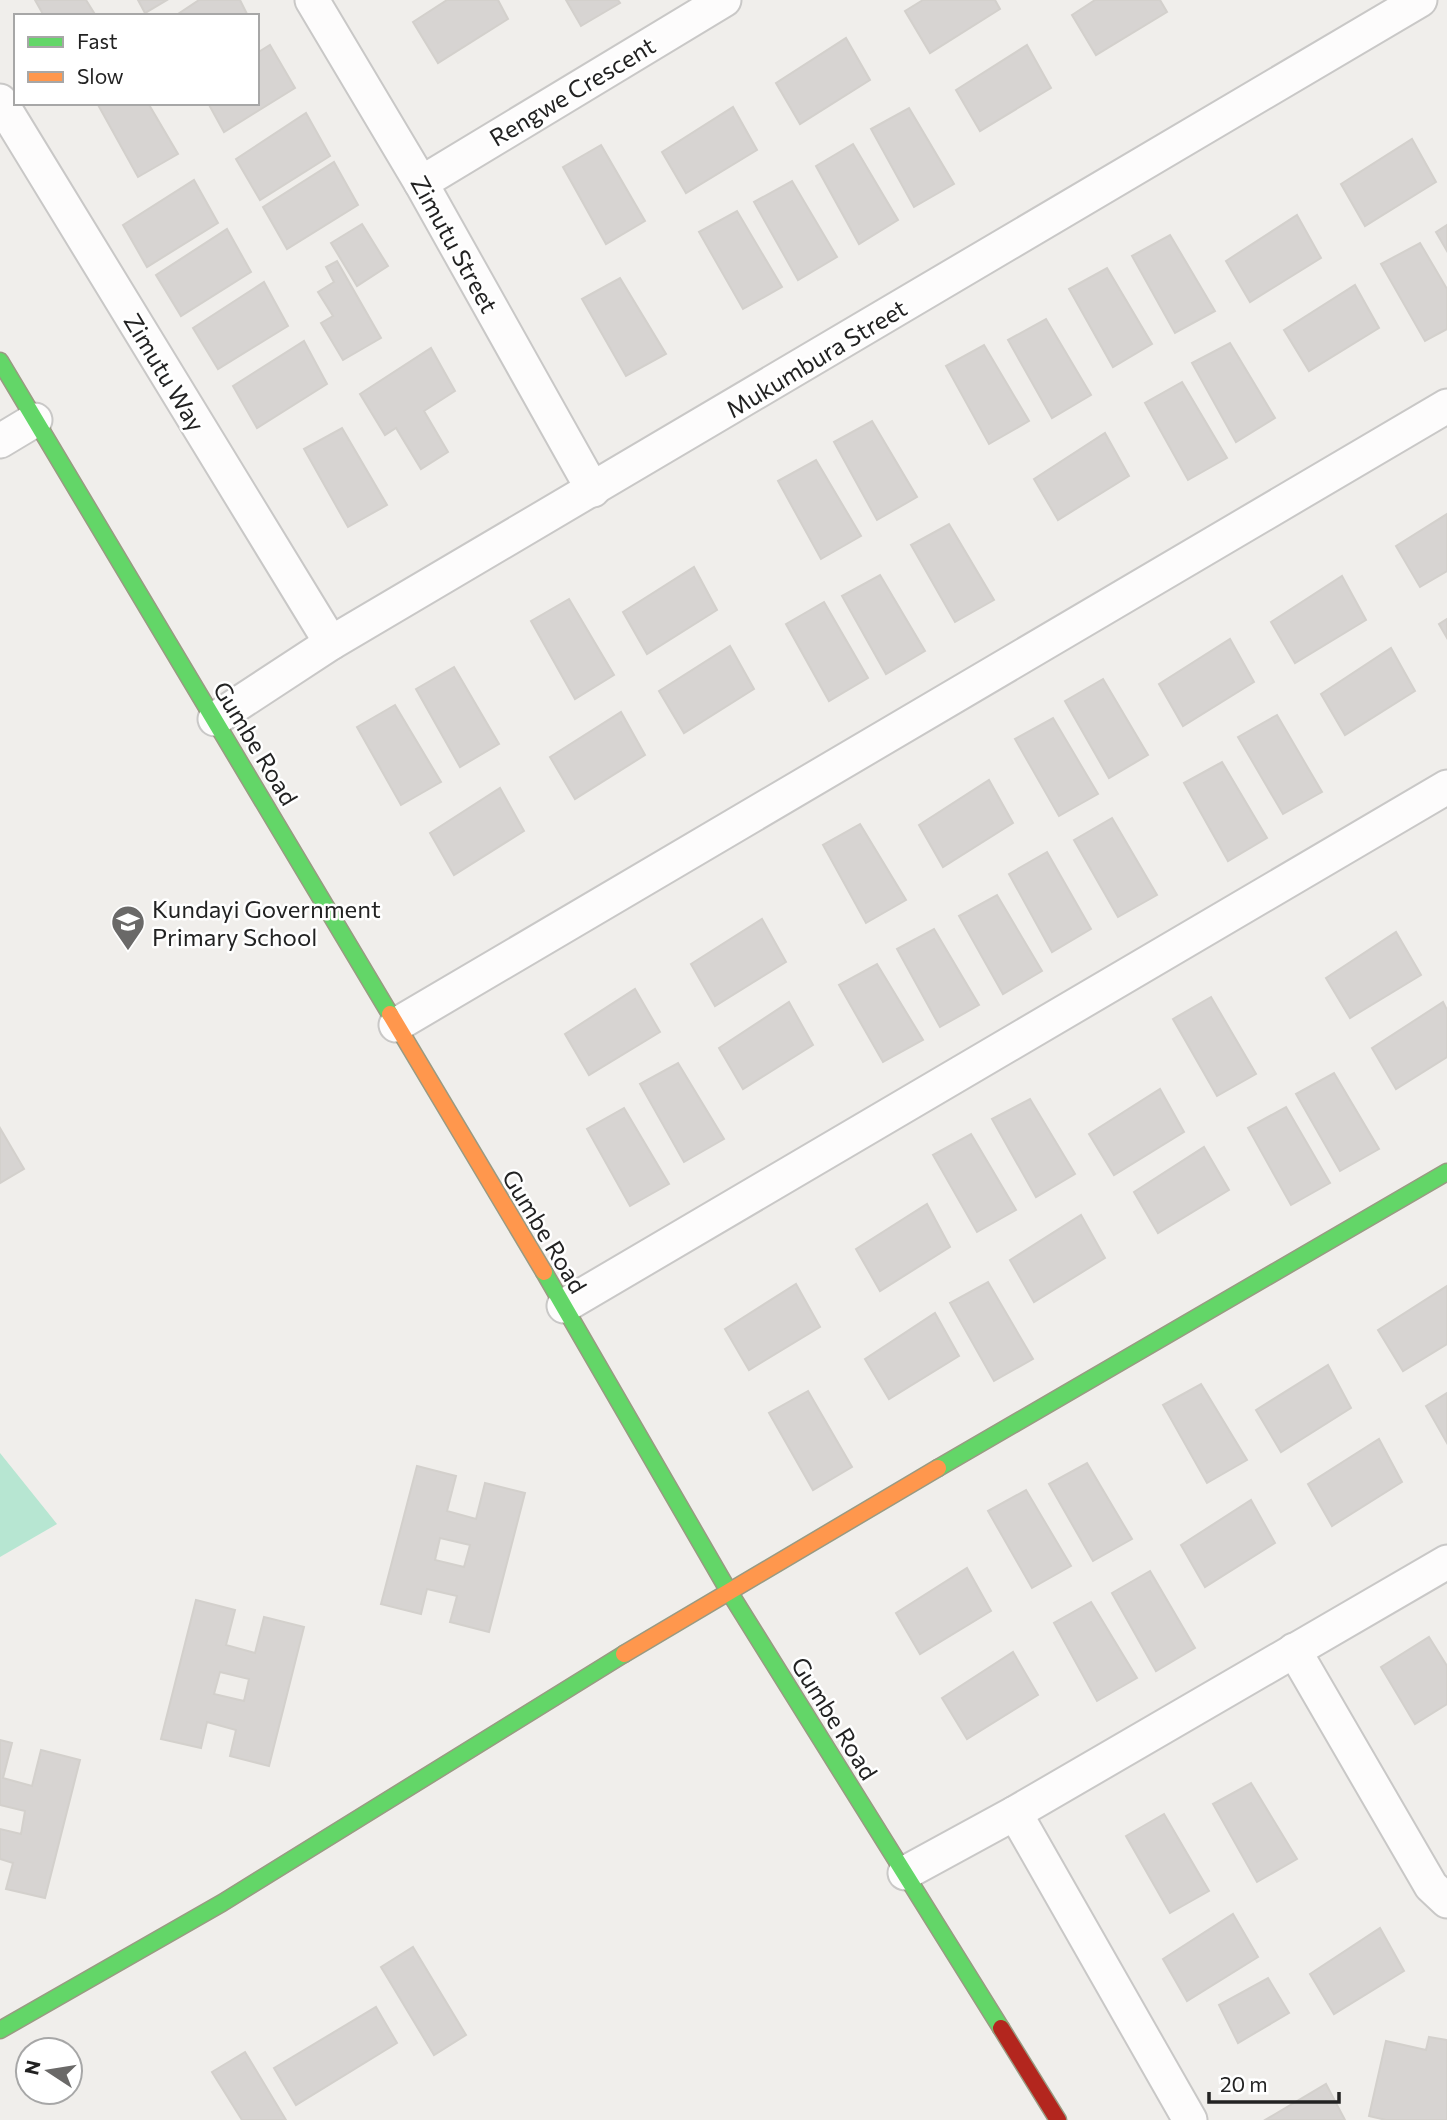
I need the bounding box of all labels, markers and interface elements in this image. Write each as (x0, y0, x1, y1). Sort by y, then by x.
legend (14, 14, 259, 105)
text: Fast (77, 28, 118, 53)
street label: Rengwe Crescent (484, 30, 660, 152)
text: Slow (77, 63, 124, 88)
street label: Zimutu Street (405, 170, 505, 318)
street label: Mukumbura Street (720, 293, 912, 423)
street label: Zimutu Way (118, 308, 212, 436)
street label: Gumbe Road (208, 676, 304, 810)
place label: Kundayi Government Primary School (152, 894, 381, 951)
school or university icon: Kundayi Government Primary School (109, 903, 147, 952)
street label: Gumbe Road (497, 1164, 593, 1298)
street label: Gumbe Road (786, 1651, 884, 1785)
north arrow (14, 2036, 84, 2106)
text: N (19, 2058, 45, 2077)
scale bar (1209, 2060, 1338, 2104)
text: 20 m (1220, 2071, 1268, 2096)

